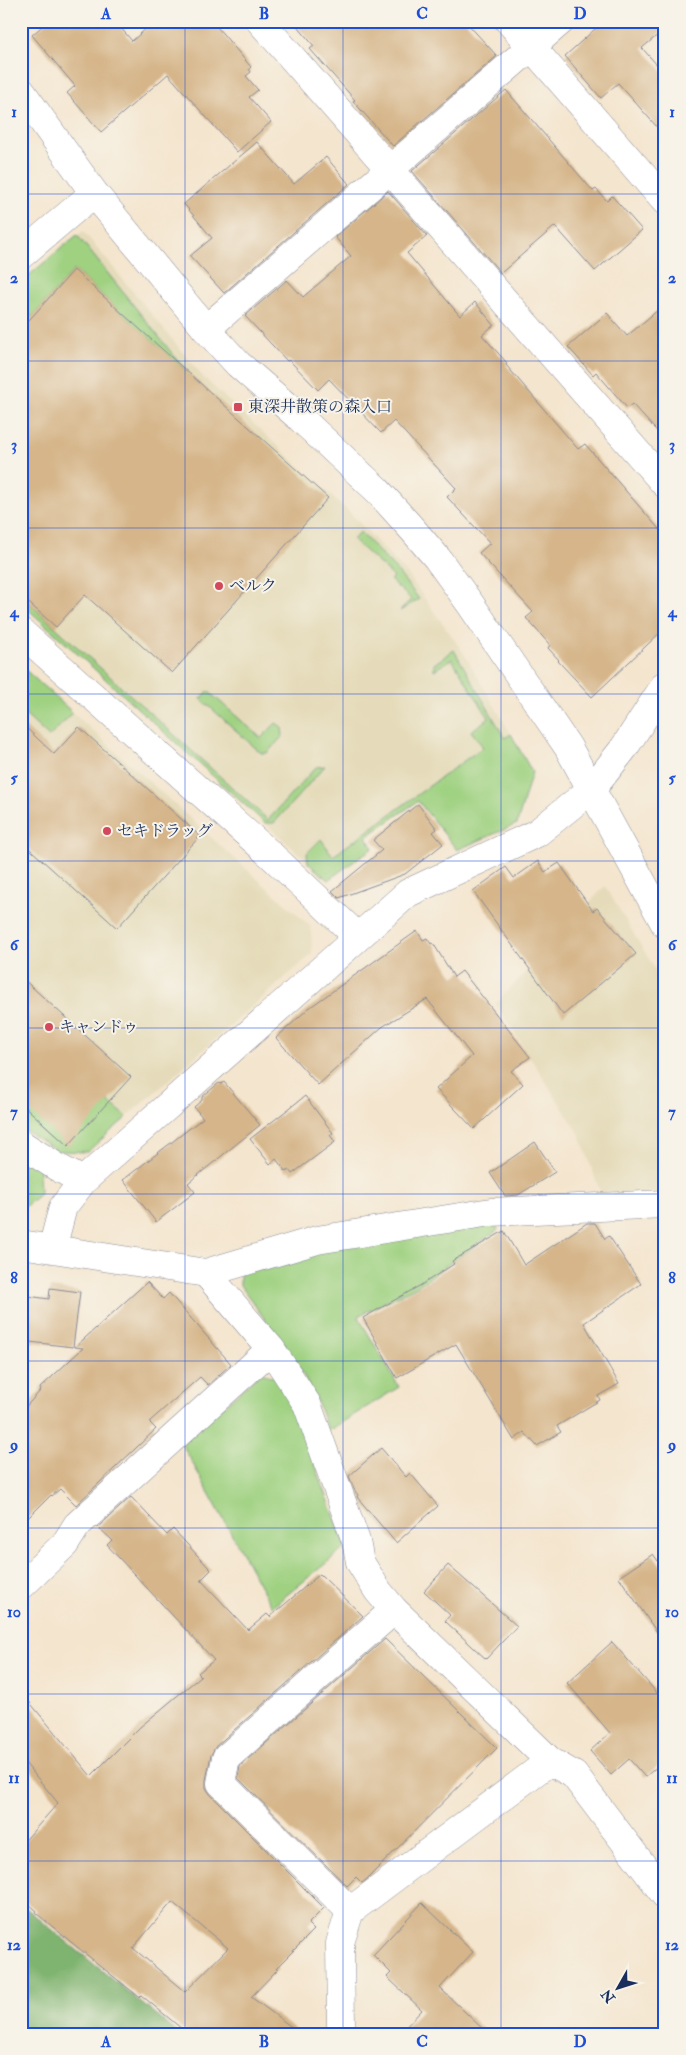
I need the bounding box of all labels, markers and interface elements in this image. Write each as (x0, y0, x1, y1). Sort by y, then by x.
text: A (100, 4, 112, 24)
text: B (259, 4, 269, 24)
text: C (416, 4, 428, 24)
text: D (573, 4, 587, 24)
text: 1 (11, 102, 17, 122)
text: 1 (669, 102, 675, 122)
text: 2 (10, 268, 18, 288)
text: 2 (668, 268, 676, 288)
place label: 東深井散策の森入口 (248, 397, 392, 417)
marker: 東深井散策の森入口 (232, 401, 244, 413)
text: 3 (11, 435, 17, 455)
text: 3 (669, 435, 675, 455)
place label: ベルク (229, 576, 277, 596)
marker: ベルク (213, 580, 225, 592)
text: 4 (9, 602, 20, 622)
text: 4 (667, 602, 678, 622)
text: 5 (10, 768, 18, 788)
text: 5 (668, 768, 676, 788)
place label: セキドラッグ (117, 821, 213, 841)
marker: セキドラッグ (101, 825, 113, 837)
text: 6 (10, 935, 20, 955)
text: 6 (668, 935, 678, 955)
place label: キャンドゥ (59, 1017, 139, 1037)
marker: キャンドゥ (43, 1021, 55, 1033)
text: 7 (10, 1102, 18, 1122)
text: 7 (668, 1102, 676, 1122)
text: 8 (10, 1268, 18, 1288)
text: 8 (668, 1268, 676, 1288)
text: 9 (8, 1435, 18, 1455)
text: 9 (666, 1435, 676, 1455)
text: 10 (7, 1602, 21, 1622)
text: 10 (665, 1602, 679, 1622)
text: 11 (8, 1768, 20, 1788)
text: 11 (666, 1768, 678, 1788)
text: 12 (7, 1935, 21, 1955)
text: 12 (665, 1935, 679, 1955)
north arrow (594, 1962, 644, 2012)
text: N (597, 1985, 619, 2007)
text: A (100, 2032, 112, 2052)
text: B (259, 2032, 269, 2052)
text: C (416, 2032, 428, 2052)
text: D (573, 2032, 587, 2052)

